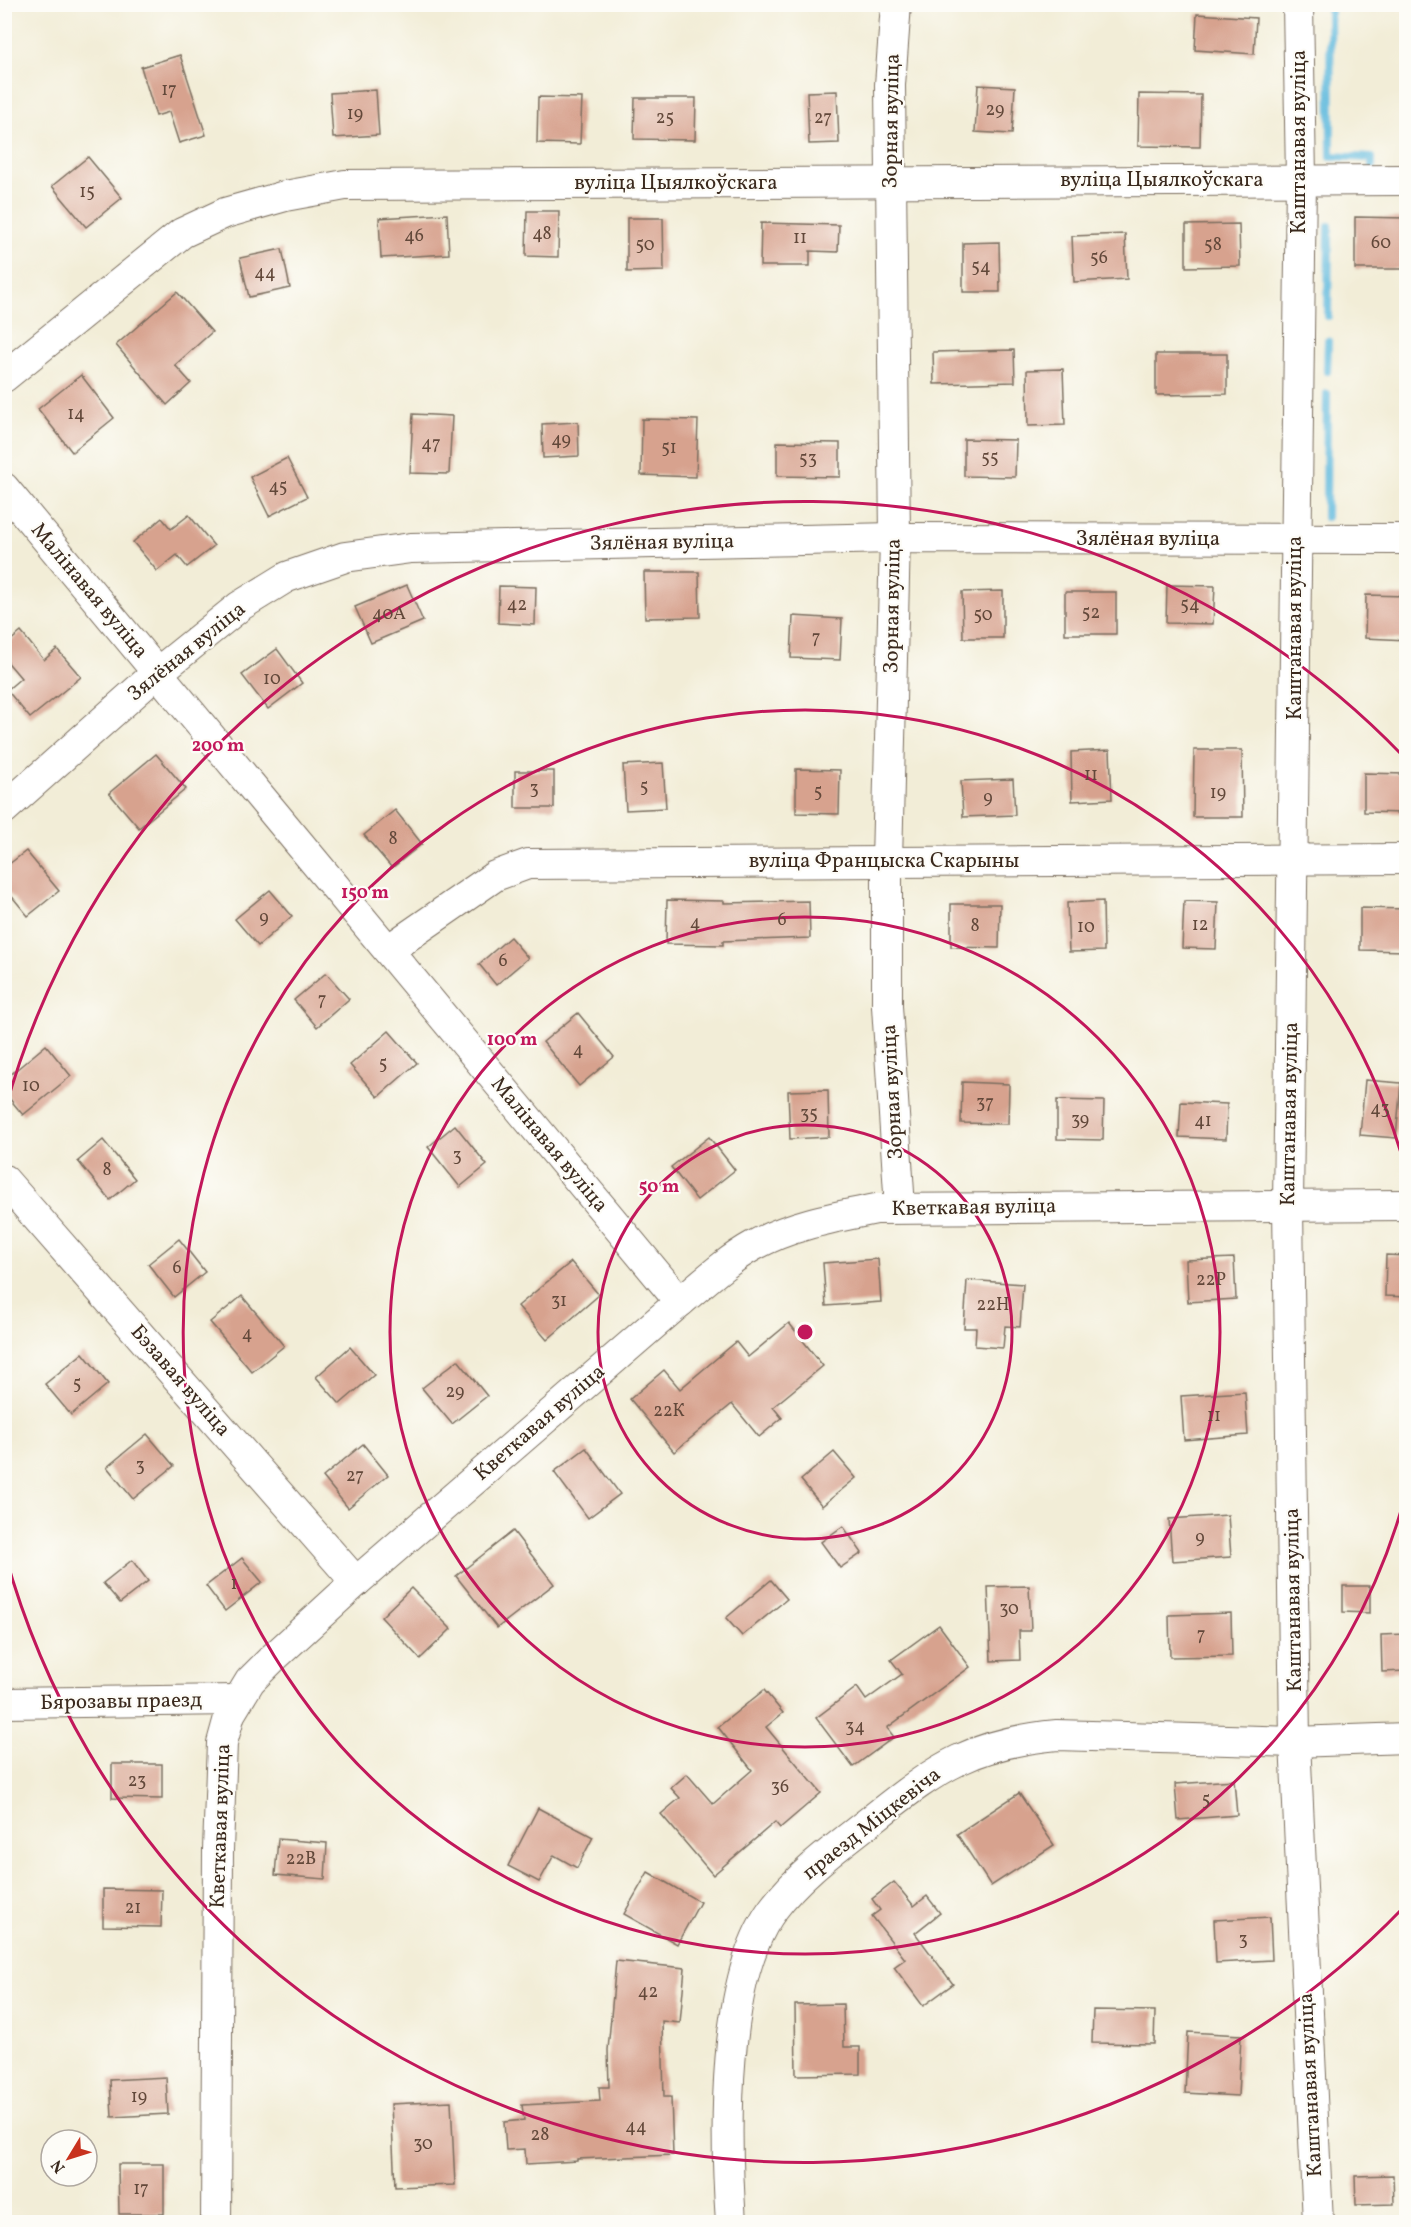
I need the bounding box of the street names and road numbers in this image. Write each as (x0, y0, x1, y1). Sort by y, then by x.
street label: Каштанавая вуліца (1285, 50, 1314, 234)
street label: Зорная вуліца (876, 53, 908, 189)
street label: вуліца Цыялкоўскага (1060, 166, 1264, 195)
street label: вуліца Цыялкоўскага (574, 169, 778, 198)
street label: Малінавая вуліца (24, 517, 154, 665)
street label: Зялёная вуліца (1076, 525, 1220, 554)
street label: Зялёная вуліца (589, 527, 735, 559)
street label: Каштанавая вуліца (1281, 536, 1310, 720)
street label: Зорная вуліца (877, 538, 909, 674)
street label: Зялёная вуліца (122, 595, 252, 709)
street label: вуліца Францыска Скарыны (749, 847, 1019, 876)
street label: Каштанавая вуліца (1274, 1022, 1306, 1206)
street label: Зорная вуліца (875, 1024, 911, 1160)
street label: Малінавая вуліца (484, 1071, 614, 1219)
street label: Кветкавая вуліца (891, 1192, 1057, 1224)
street label: Бэзавая вуліца (123, 1319, 237, 1443)
street label: Кветкавая вуліца (468, 1358, 612, 1488)
street label: Каштанавая вуліца (1278, 1508, 1310, 1692)
street label: Бярозавы праезд (40, 1686, 202, 1718)
street label: Кветкавая вуліца (204, 1743, 238, 1909)
street label: праезд Міцкевіча (797, 1761, 947, 1887)
street label: Каштанавая вуліца (1292, 1992, 1330, 2178)

